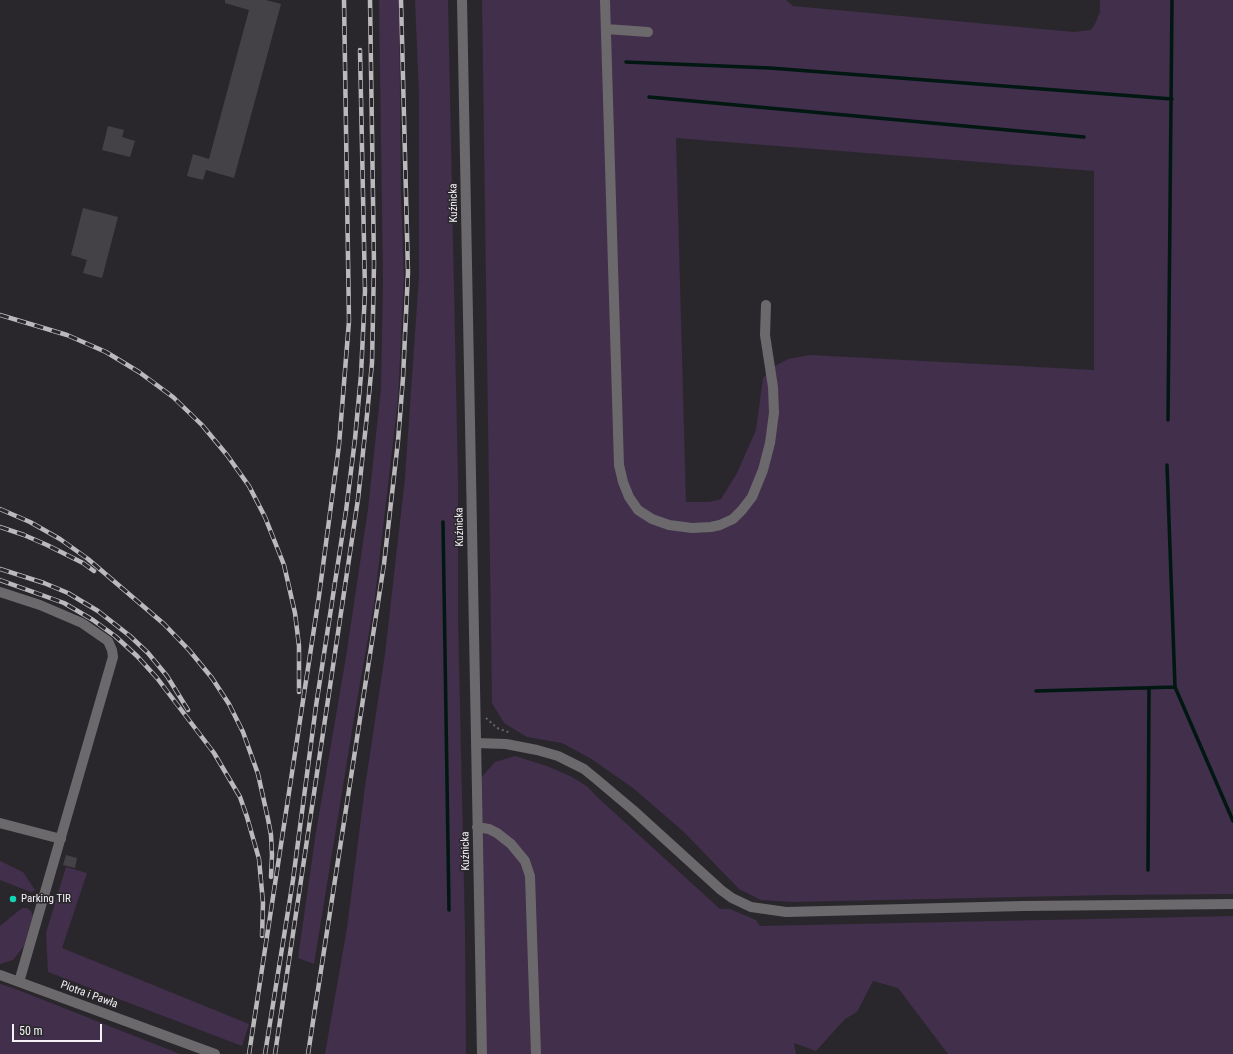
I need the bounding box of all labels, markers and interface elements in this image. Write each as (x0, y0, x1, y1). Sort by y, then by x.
street label: Kuźnicka (447, 183, 461, 223)
street label: Kuźnicka (453, 507, 467, 547)
street label: Kuźnicka (459, 831, 473, 871)
place label: Parking TIR (21, 892, 71, 906)
marker: Parking TIR (8, 894, 18, 904)
street label: Piotra i Pawła (59, 979, 119, 1011)
scale bar (14, 1016, 104, 1042)
text: 50 m (19, 1024, 43, 1038)

